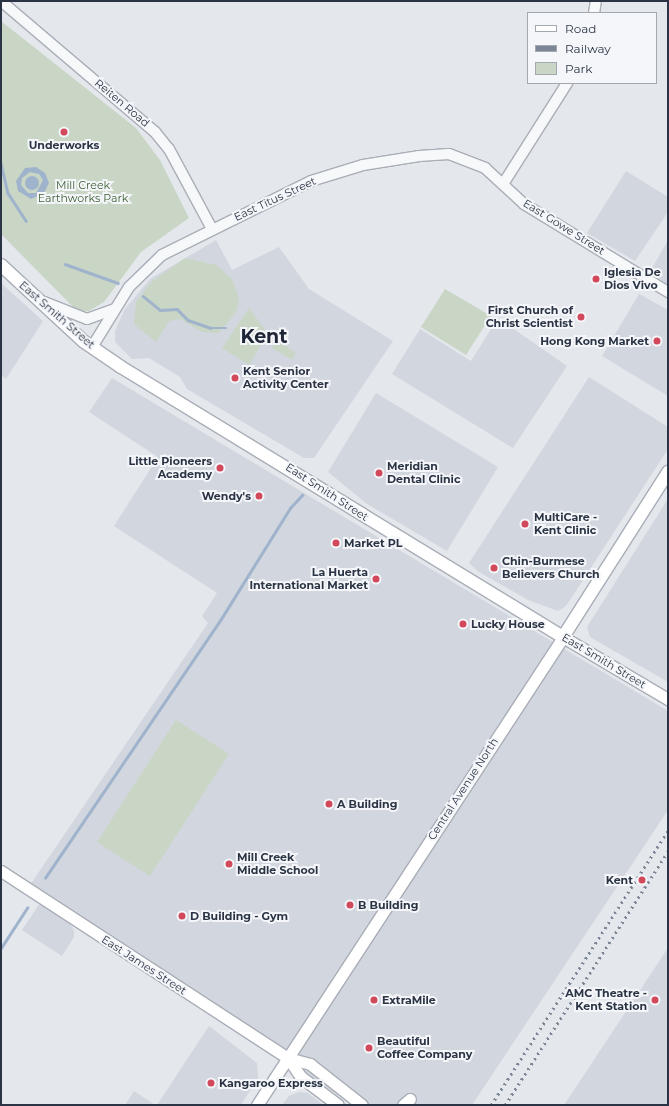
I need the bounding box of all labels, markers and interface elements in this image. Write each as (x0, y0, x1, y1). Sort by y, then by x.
legend (527, 12, 657, 84)
text: Road (565, 21, 596, 36)
text: Railway (565, 41, 611, 56)
text: Park (565, 61, 592, 76)
street label: Reiten Road (92, 76, 152, 130)
marker: Underworks (59, 127, 69, 137)
place label: Underworks (29, 138, 99, 152)
street label: East Titus Street (232, 174, 318, 224)
park label: Mill Creek Earthworks Park (38, 179, 128, 205)
street label: East Gowe Street (521, 196, 607, 258)
place label: Iglesia De Dios Vivo (604, 266, 661, 292)
marker: Iglesia De Dios Vivo (591, 274, 601, 284)
street label: East Smith Street (17, 279, 97, 351)
place label: First Church of Christ Scientist (486, 304, 573, 330)
marker: First Church of Christ Scientist (576, 312, 586, 322)
district label: Kent (240, 326, 288, 348)
place label: Hong Kong Market (540, 334, 649, 348)
marker: Hong Kong Market (652, 336, 662, 346)
place label: Kent Senior Activity Center (243, 365, 329, 391)
marker: Kent Senior Activity Center (230, 373, 240, 383)
place label: Little Pioneers Academy (129, 455, 212, 481)
street label: East Smith Street (283, 460, 371, 524)
place label: Meridian Dental Clinic (387, 460, 460, 486)
marker: Little Pioneers Academy (215, 463, 225, 473)
marker: Meridian Dental Clinic (374, 468, 384, 478)
place label: Wendy's (202, 489, 251, 503)
marker: Wendy's (254, 491, 264, 501)
place label: MultiCare - Kent Clinic (534, 511, 597, 537)
marker: MultiCare - Kent Clinic (519, 518, 531, 530)
place label: Market PL (344, 536, 402, 550)
marker: Market PL (331, 538, 341, 548)
place label: Chin-Burmese Believers Church (502, 555, 600, 581)
marker: Chin-Burmese Believers Church (489, 563, 499, 573)
place label: La Huerta International Market (249, 566, 368, 592)
marker: La Huerta International Market (371, 574, 381, 584)
place label: Lucky House (471, 617, 545, 631)
marker: Lucky House (458, 619, 468, 629)
street label: East Smith Street (560, 631, 648, 691)
street label: Central Avenue North (425, 735, 501, 843)
place label: A Building (337, 797, 397, 811)
marker: A Building (324, 799, 334, 809)
place label: Mill Creek Middle School (237, 851, 318, 877)
marker: Mill Creek Middle School (224, 859, 234, 869)
place label: Kent (606, 873, 633, 887)
marker: Kent (636, 874, 648, 886)
place label: B Building (358, 898, 418, 912)
marker: B Building (345, 900, 355, 910)
place label: D Building - Gym (190, 909, 288, 923)
marker: D Building - Gym (177, 911, 187, 921)
street label: East James Street (99, 933, 189, 997)
place label: AMC Theatre - Kent Station (565, 987, 647, 1013)
place label: ExtraMile (382, 993, 436, 1007)
marker: ExtraMile (369, 995, 379, 1005)
marker: AMC Theatre - Kent Station (650, 995, 660, 1005)
place label: Beautiful Coffee Company (377, 1035, 472, 1061)
marker: Beautiful Coffee Company (364, 1043, 374, 1053)
place label: Kangaroo Express (219, 1076, 323, 1090)
marker: Kangaroo Express (206, 1078, 216, 1088)

